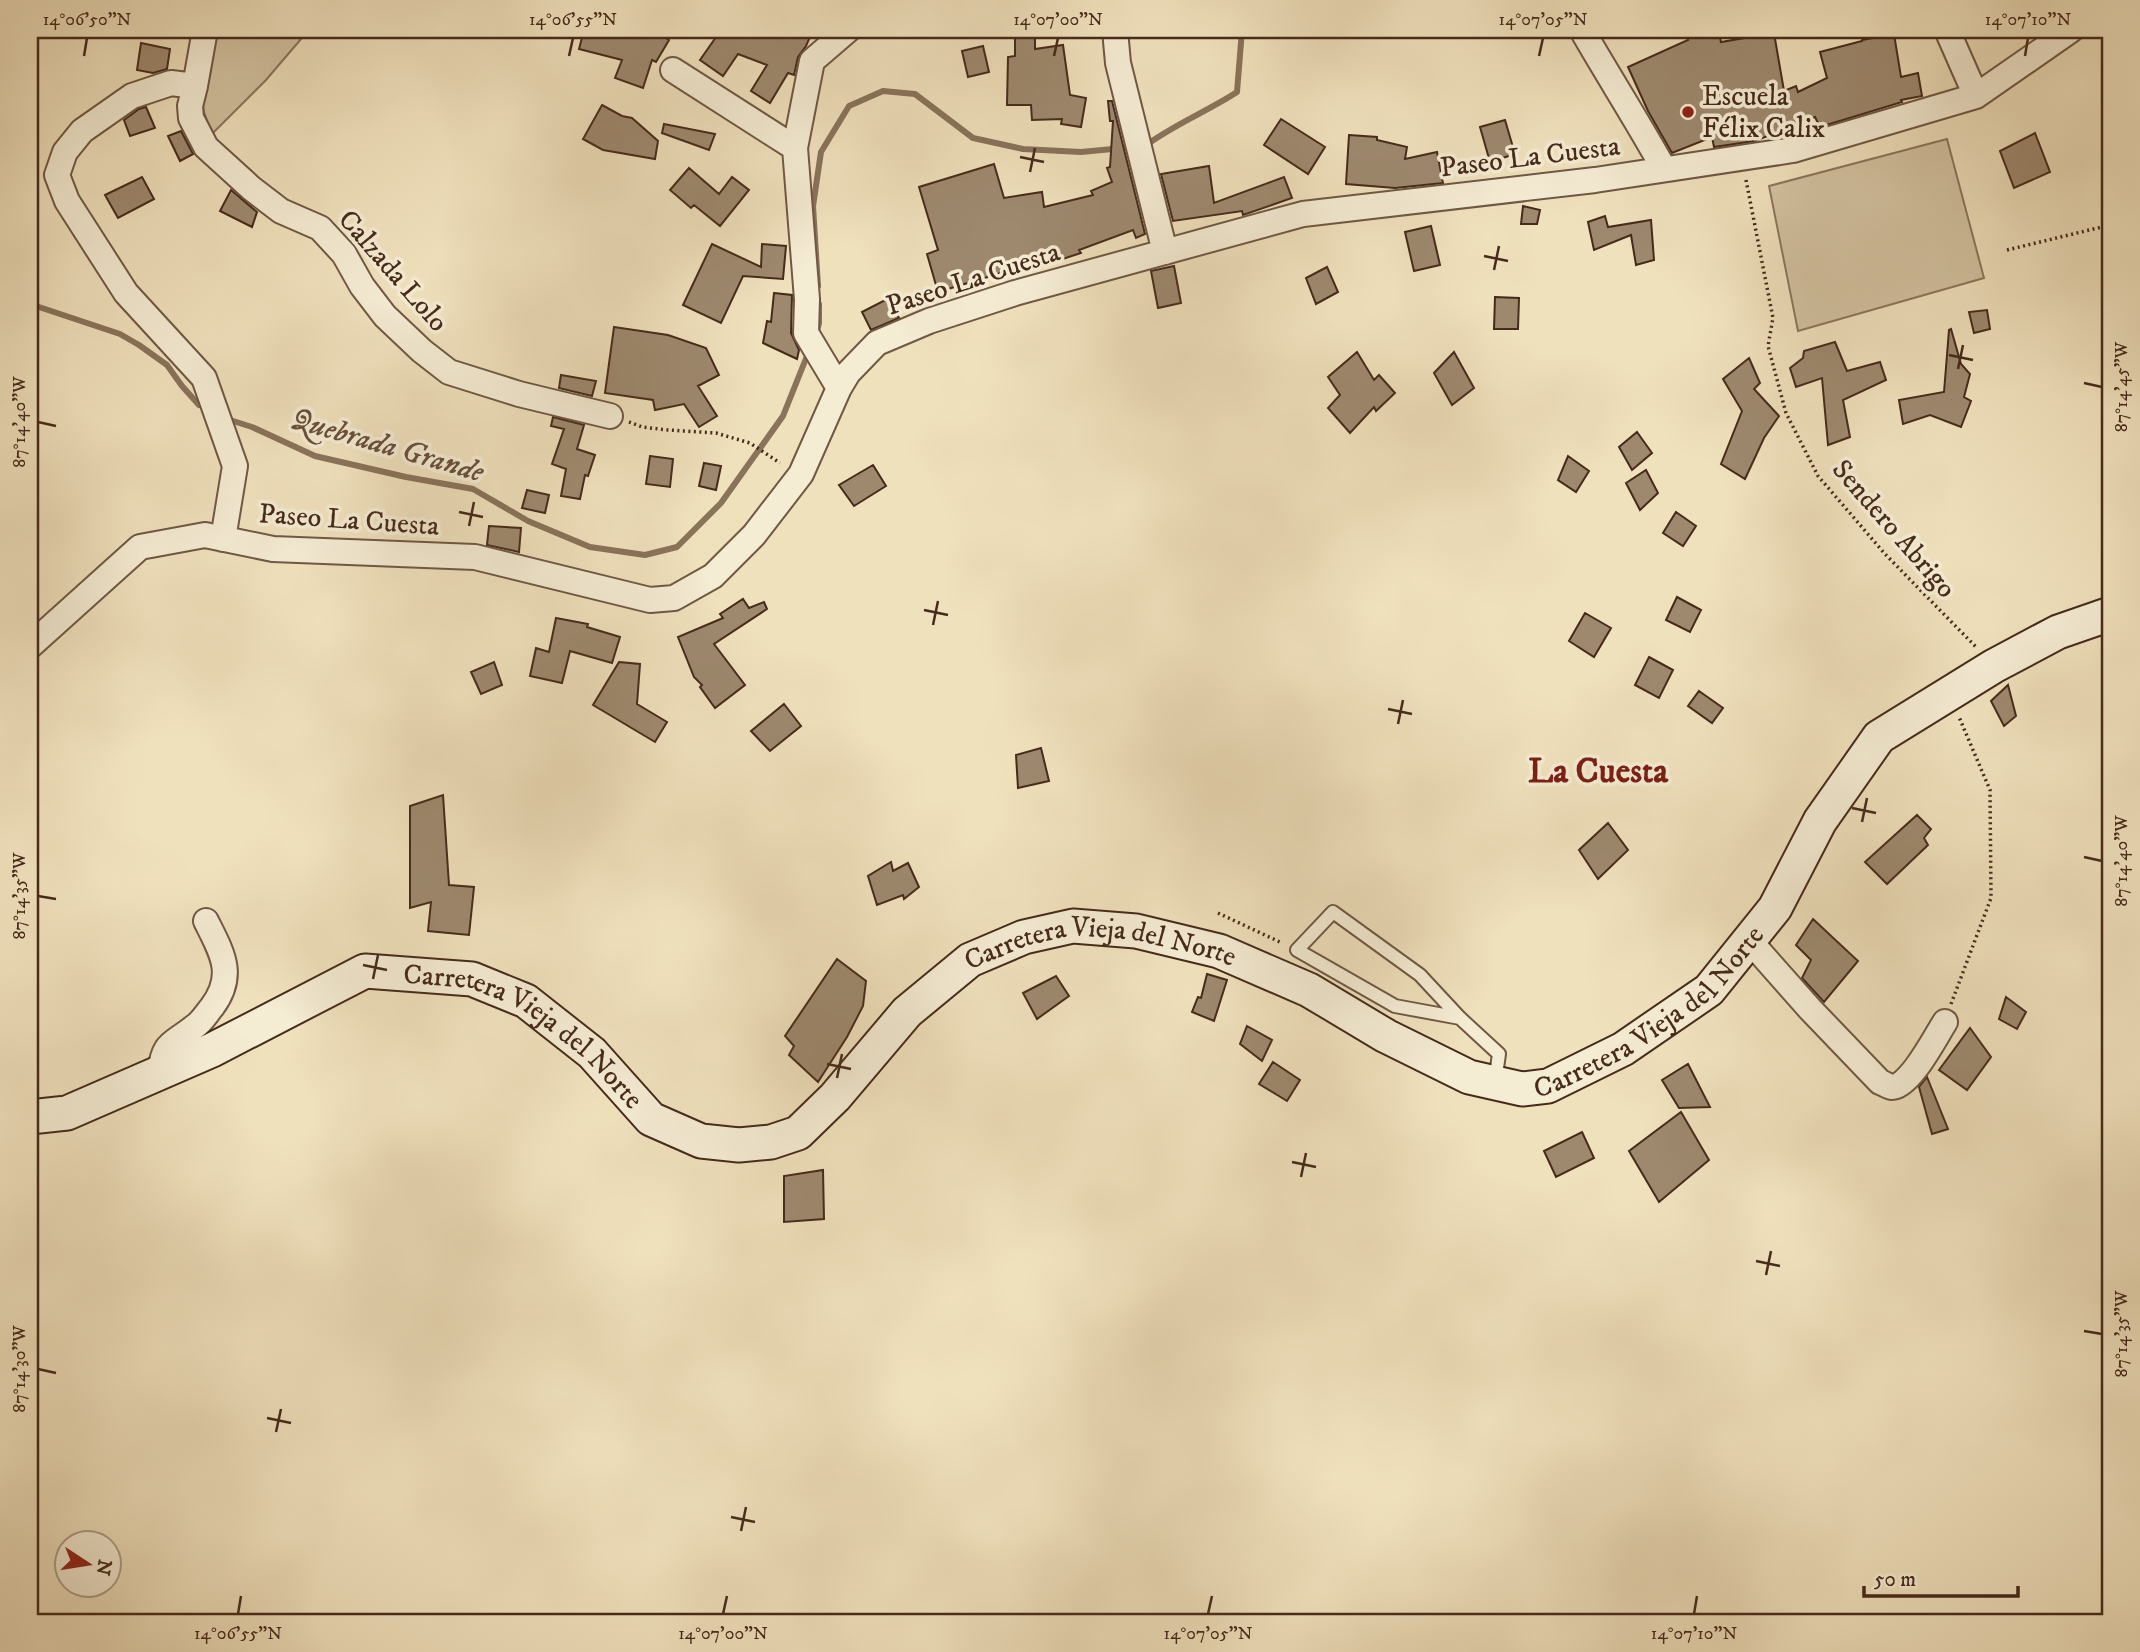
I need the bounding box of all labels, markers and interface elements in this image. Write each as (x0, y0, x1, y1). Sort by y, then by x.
text: 14°06'50"N (43, 9, 132, 31)
text: 14°06'55"N (529, 9, 617, 31)
text: 14°07'00"N (1013, 9, 1103, 31)
text: 14°07'05"N (1499, 9, 1588, 31)
text: 14°07'10"N (1985, 9, 2071, 31)
place label: Escuela Félix Calix (1702, 79, 1826, 146)
marker: Escuela Félix Calix (1680, 104, 1696, 120)
street label: Paseo La Cuesta (1438, 129, 1622, 185)
street label: Calzada Lolo (330, 203, 456, 339)
street label: Paseo La Cuesta (882, 234, 1064, 324)
text: 87°14'45"W (2111, 341, 2133, 432)
text: 87°14'40"W (9, 376, 31, 468)
water label: Quebrada Grande (286, 401, 489, 491)
street label: Sendero Abrigo (1824, 453, 1964, 605)
street label: Paseo La Cuesta (258, 496, 440, 544)
district label: La Cuesta (1528, 750, 1669, 794)
text: 87°14'40"W (2111, 815, 2133, 907)
text: 87°14'35"W (9, 852, 31, 939)
text: Carretera Vieja del Norte (959, 908, 1242, 978)
street label: Carretera Vieja del Norte (1532, 918, 1771, 1105)
street label: Carretera Vieja del Norte (962, 946, 1242, 990)
street label: Carretera Vieja del Norte (402, 956, 651, 1116)
text: 87°14'35"W (2111, 1290, 2133, 1377)
text: 87°14'30"W (9, 1325, 31, 1413)
north arrow (52, 1530, 122, 1600)
scale bar (1864, 1554, 2018, 1598)
text: N (90, 1557, 116, 1578)
text: 50 m (1874, 1567, 1916, 1593)
text: 14°06'55"N (194, 1623, 282, 1645)
text: 14°07'00"N (678, 1623, 768, 1645)
text: 14°07'05"N (1164, 1623, 1253, 1645)
text: 14°07'10"N (1651, 1623, 1737, 1645)

